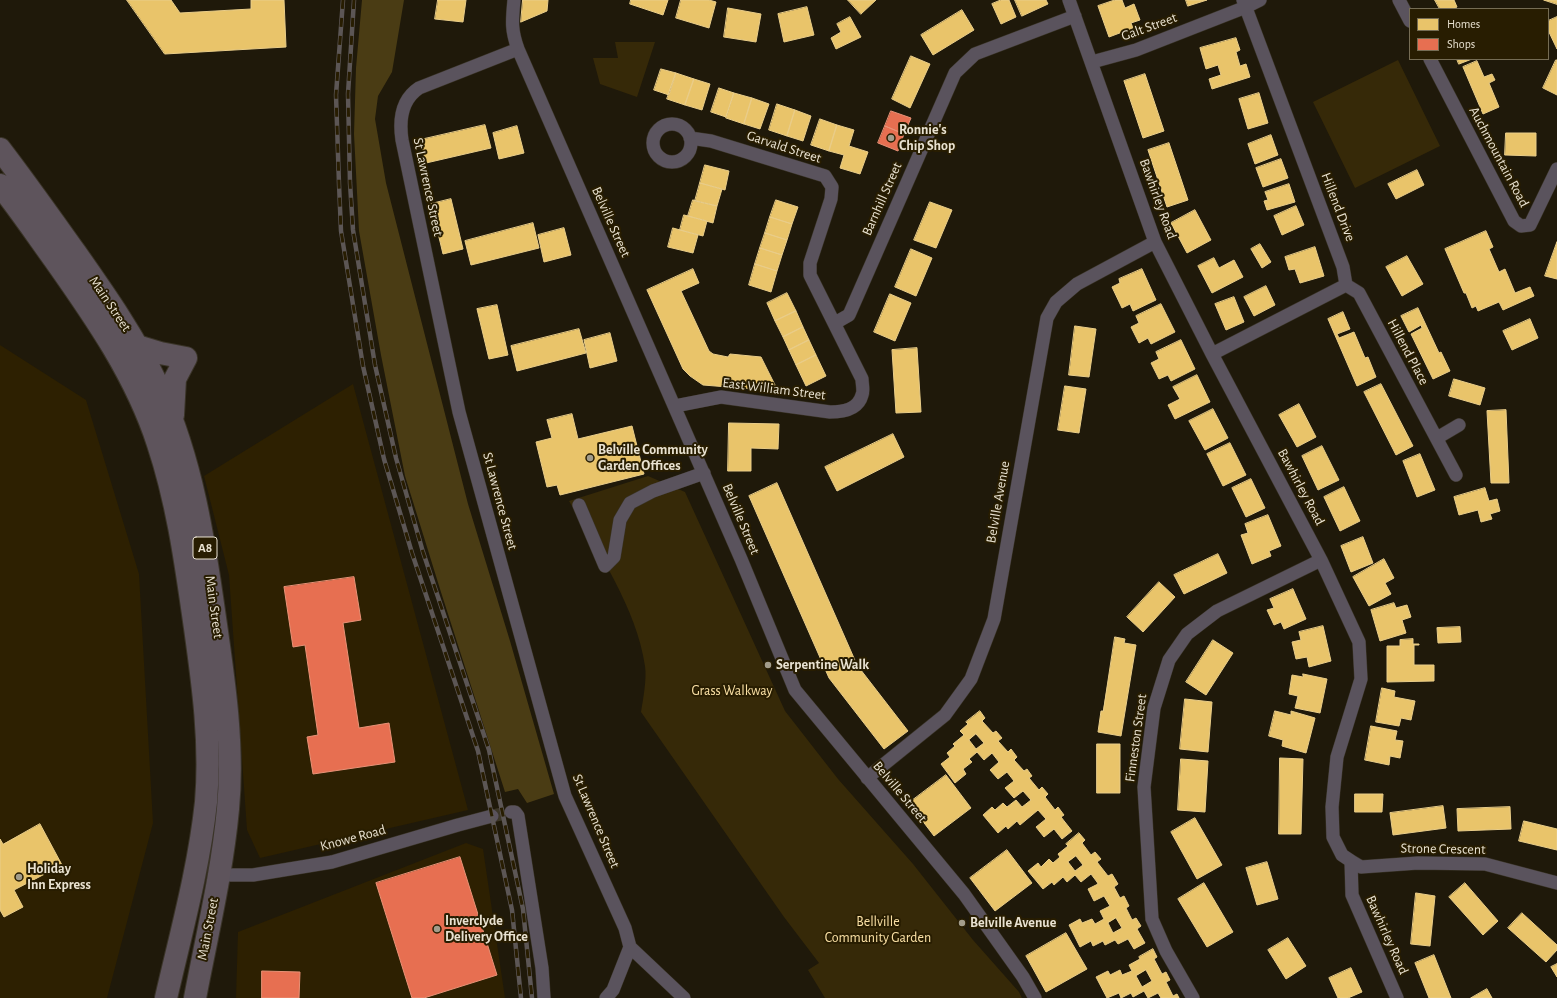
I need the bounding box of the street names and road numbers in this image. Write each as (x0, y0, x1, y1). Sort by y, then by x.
street label: Galt Street (1119, 9, 1179, 45)
street label: Auchmountain Road (1465, 104, 1533, 210)
street label: Garvald Street (745, 127, 823, 167)
street label: St Lawrence Street (409, 136, 447, 238)
street label: Bawhirley Road (1136, 156, 1180, 242)
street label: Barnhill Street (858, 160, 906, 238)
street label: Hillend Drive (1317, 170, 1359, 244)
street label: Belville Street (588, 184, 634, 260)
street label: Main Street (85, 273, 135, 335)
street label: Hillend Place (1384, 316, 1432, 388)
street label: East William Street (721, 374, 827, 404)
street label: Bawhirley Road (1274, 446, 1328, 528)
street label: St Lawrence Street (479, 450, 521, 552)
street label: Belville Avenue (983, 460, 1013, 544)
street label: Belville Street (719, 481, 763, 557)
road number: A8 (193, 537, 217, 559)
street label: Main Street (201, 575, 227, 639)
street label: Finneston Street (1121, 693, 1151, 783)
street label: Belville Street (869, 758, 931, 826)
street label: St Lawrence Street (569, 772, 623, 870)
street label: Knowe Road (318, 821, 388, 855)
street label: Strone Crescent (1400, 840, 1486, 858)
street label: Bawhirley Road (1362, 893, 1412, 977)
street label: Main Street (194, 896, 222, 962)

